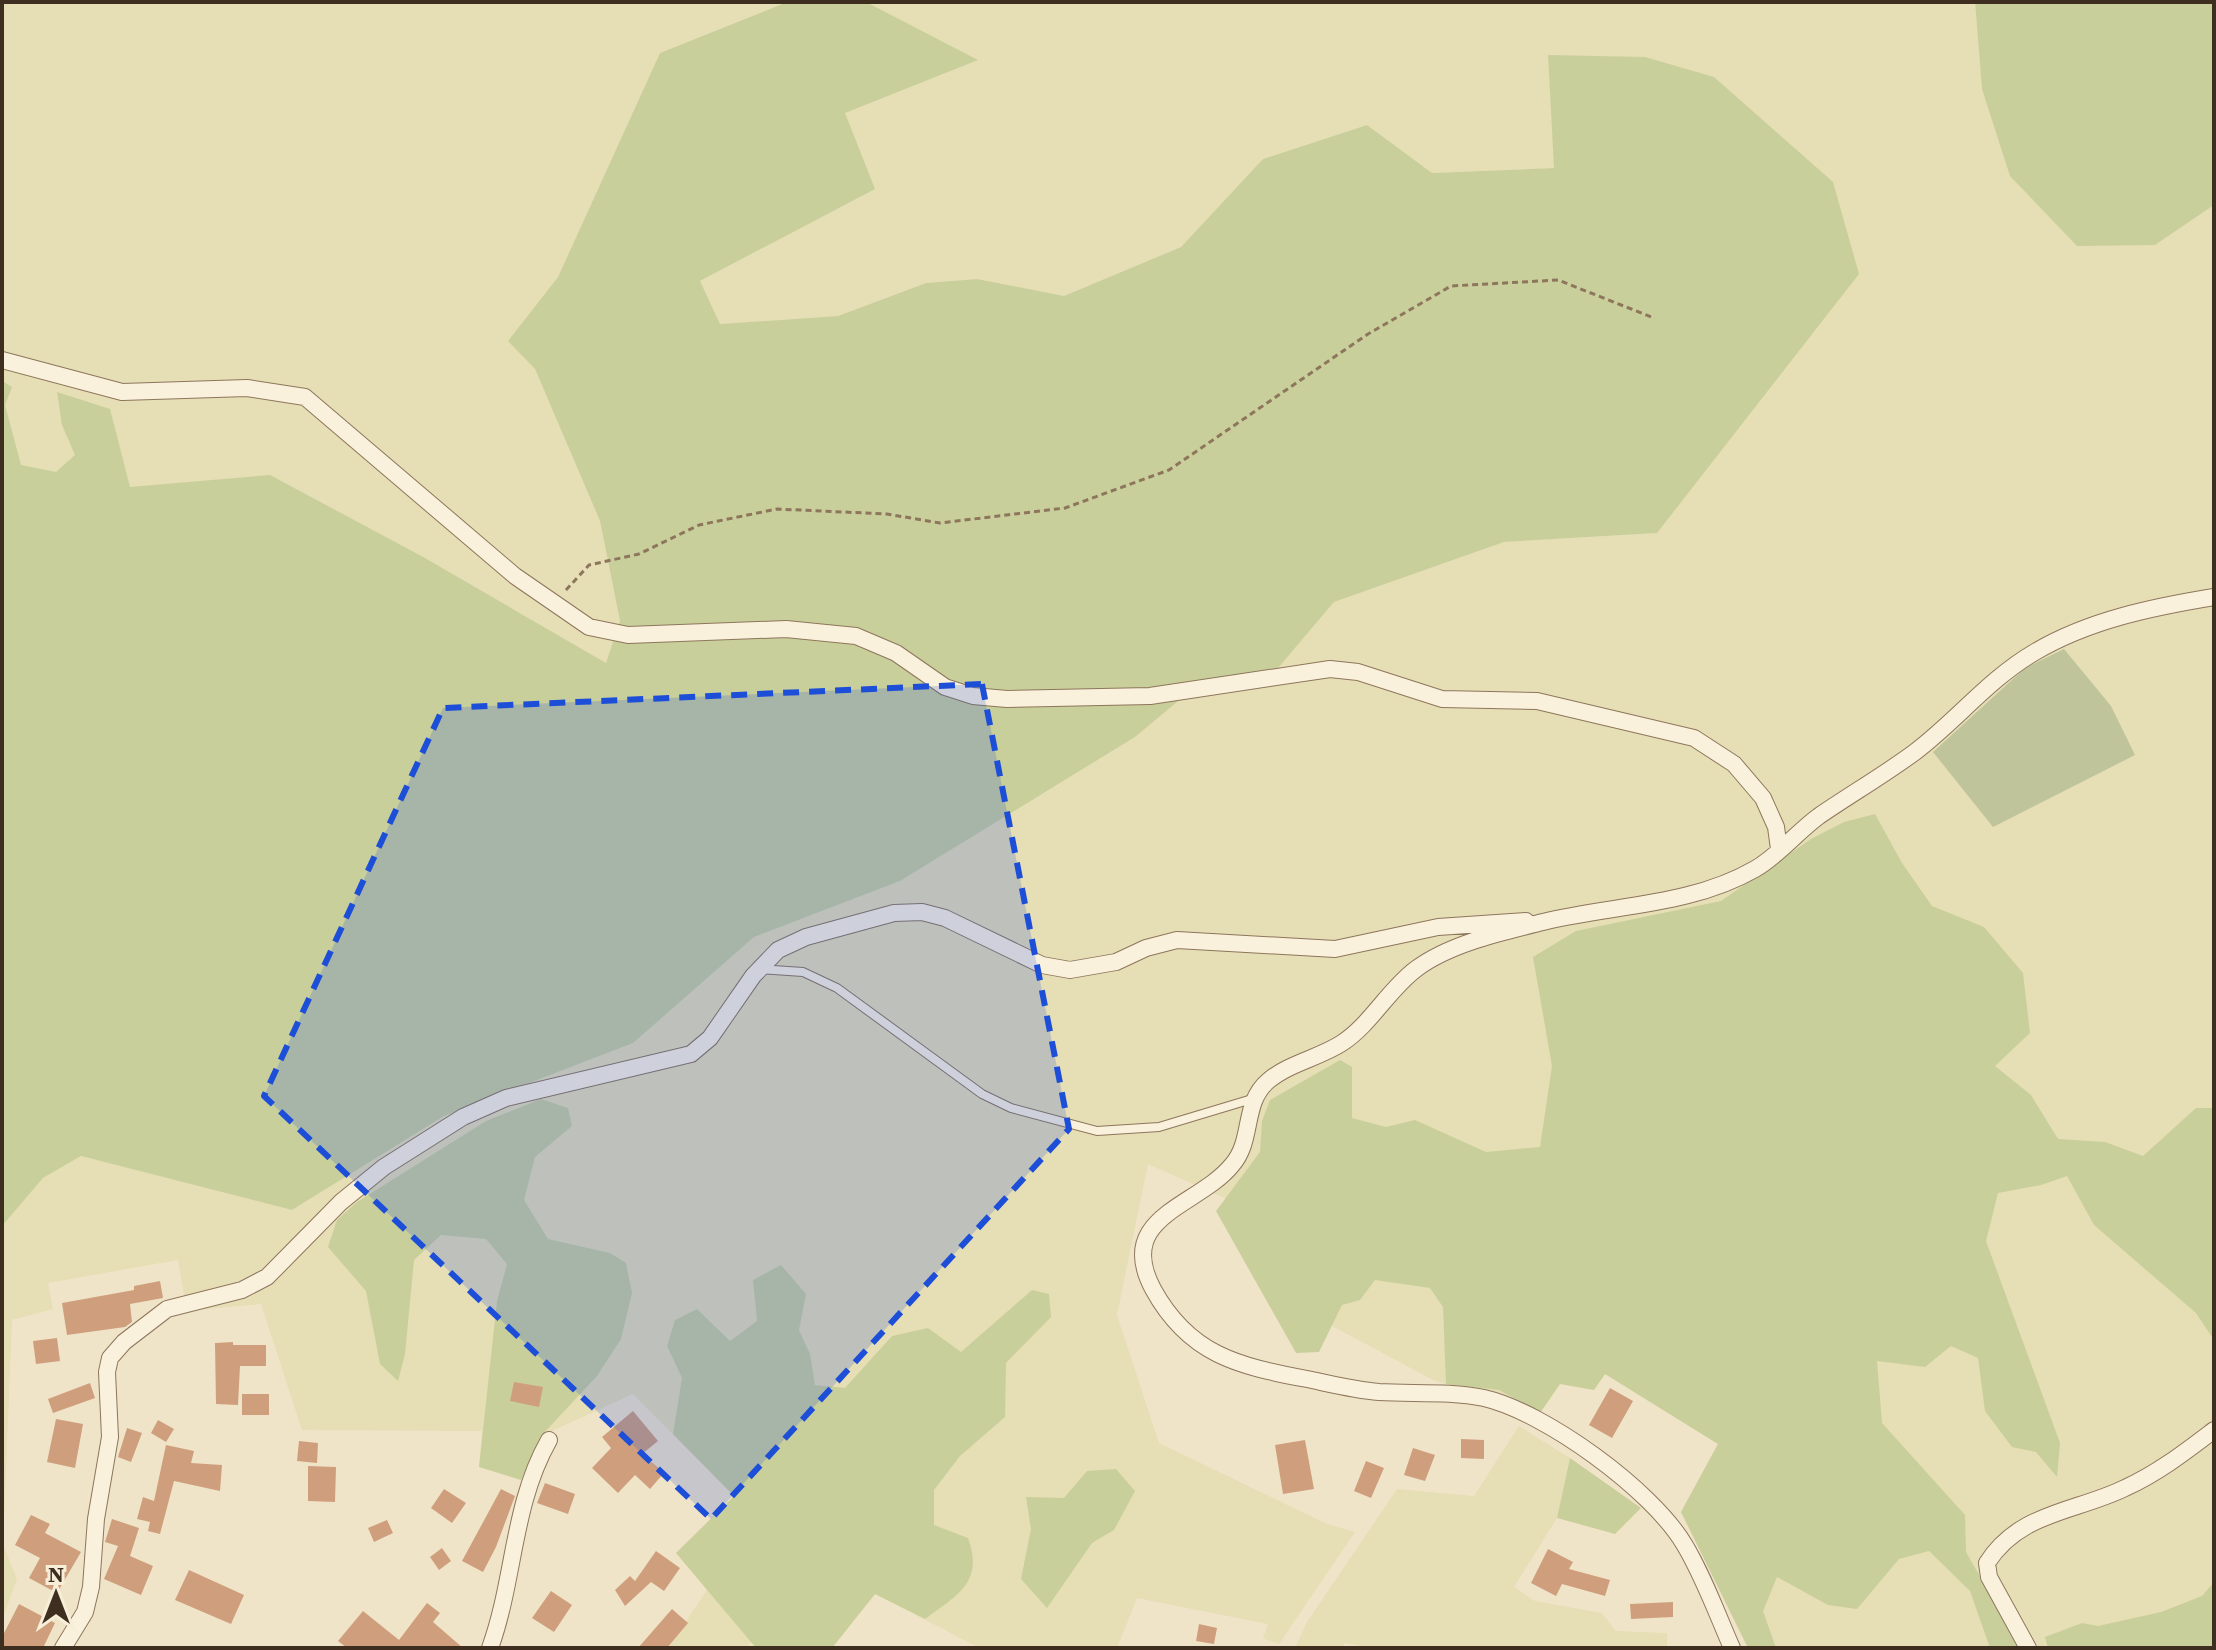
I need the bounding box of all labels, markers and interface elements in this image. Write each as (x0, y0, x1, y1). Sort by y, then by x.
north arrow (16, 1554, 96, 1634)
text: N (48, 1559, 64, 1589)

